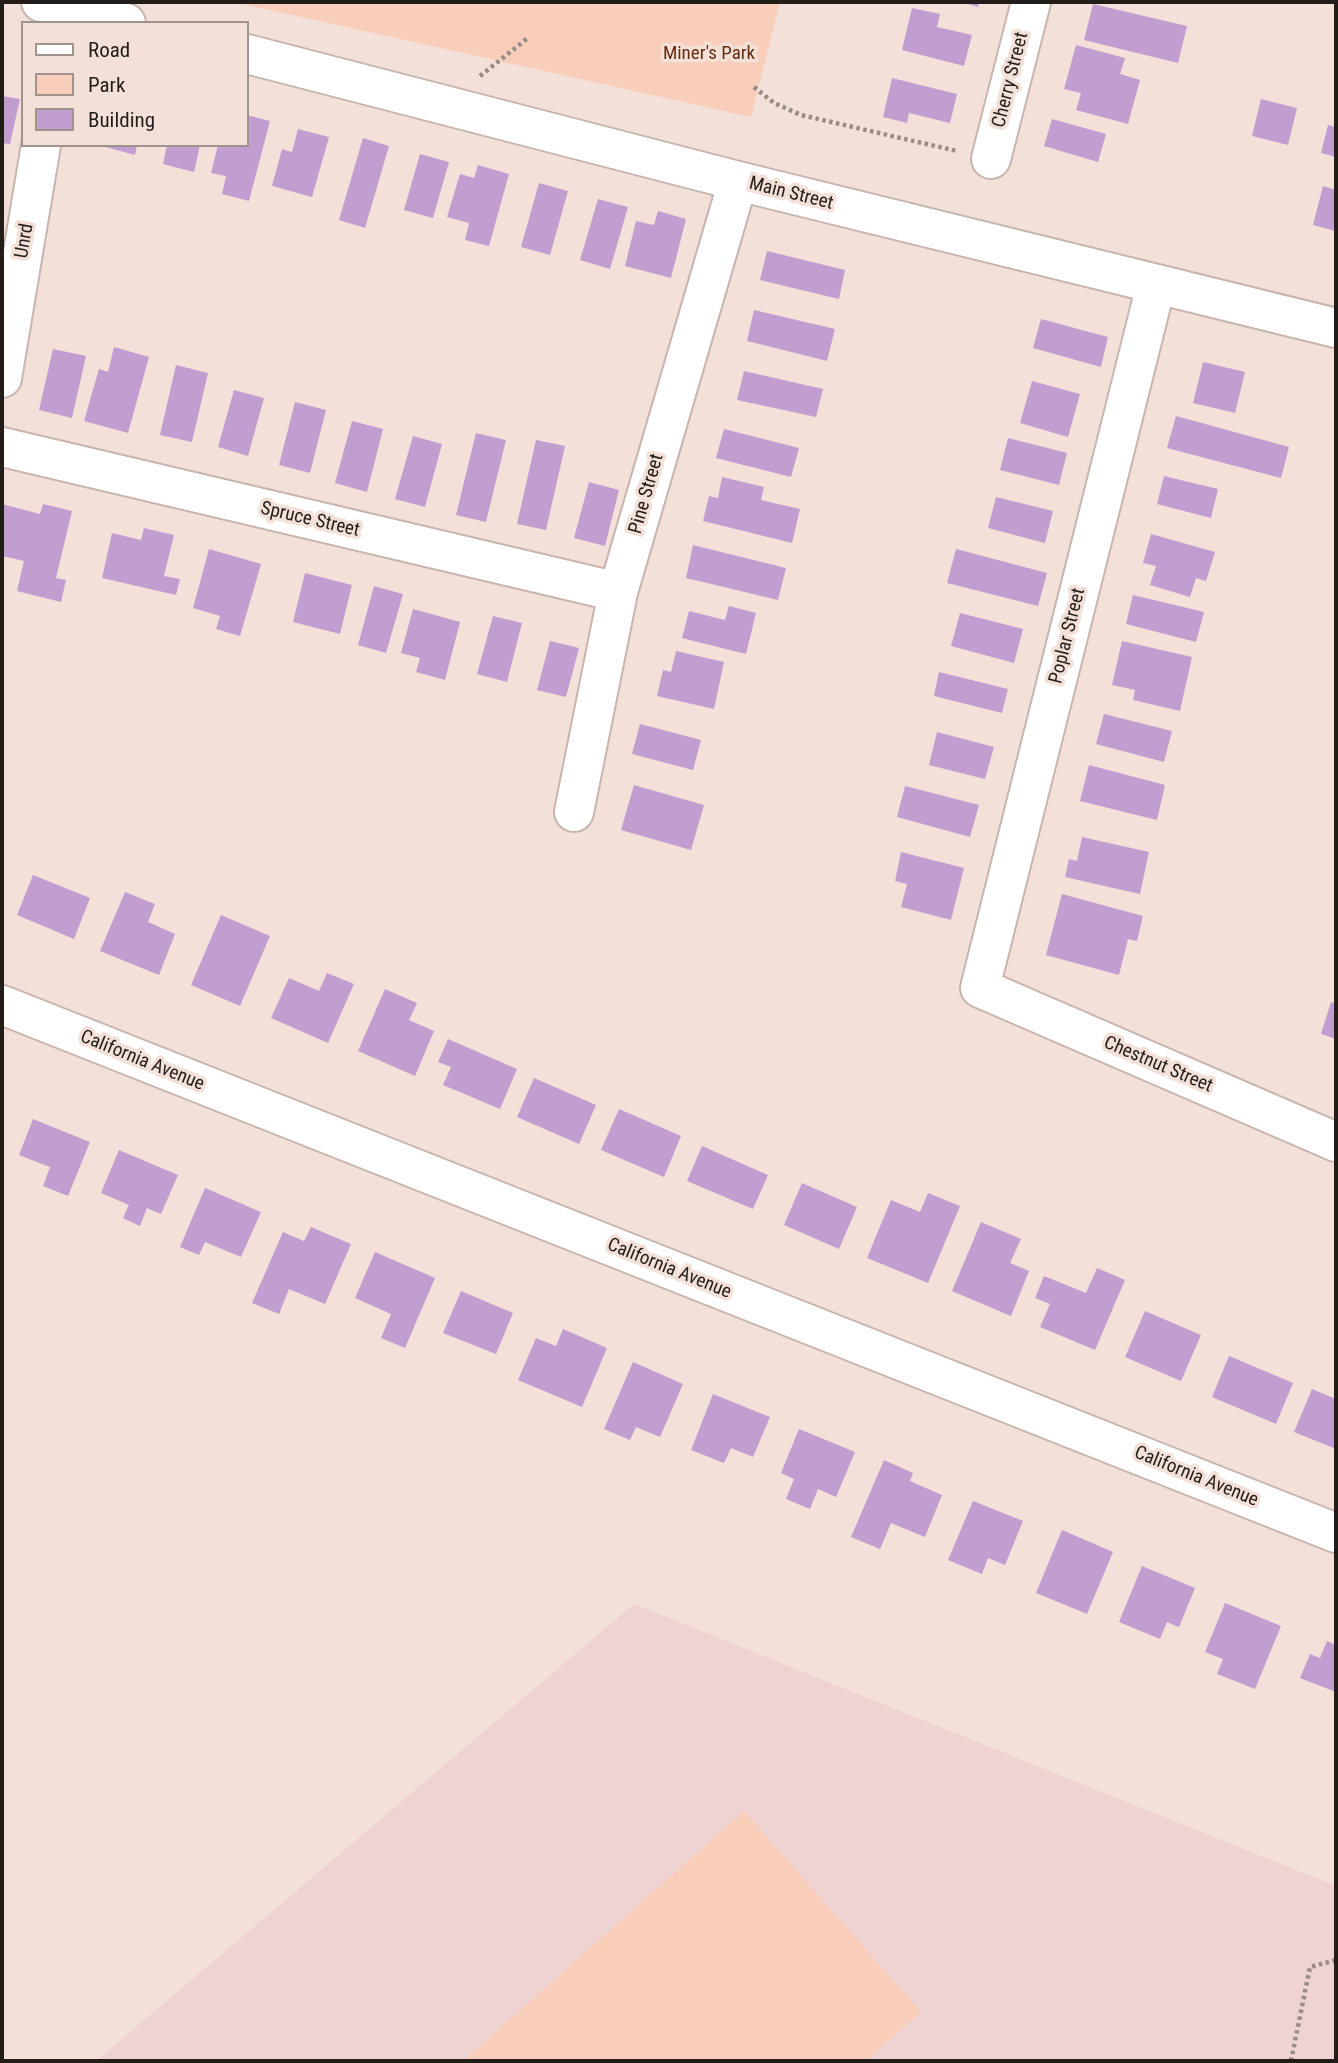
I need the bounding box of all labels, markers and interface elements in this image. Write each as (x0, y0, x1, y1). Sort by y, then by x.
legend (21, 21, 248, 147)
street label: Cherry Street (988, 30, 1034, 130)
text: Road (88, 38, 130, 62)
park label: Miner's Park (663, 43, 755, 65)
text: Park (88, 73, 125, 97)
text: Building (88, 108, 155, 132)
street label: Main Street (747, 173, 835, 215)
street label: Unrd (11, 222, 39, 260)
street label: Pine Street (625, 452, 669, 536)
street label: Spruce Street (258, 498, 362, 542)
street label: Poplar Street (1045, 586, 1091, 686)
street label: California Avenue (77, 1026, 207, 1096)
street label: Chestnut Street (1100, 1032, 1216, 1098)
street label: California Avenue (604, 1234, 734, 1304)
street label: California Avenue (1131, 1442, 1261, 1512)

